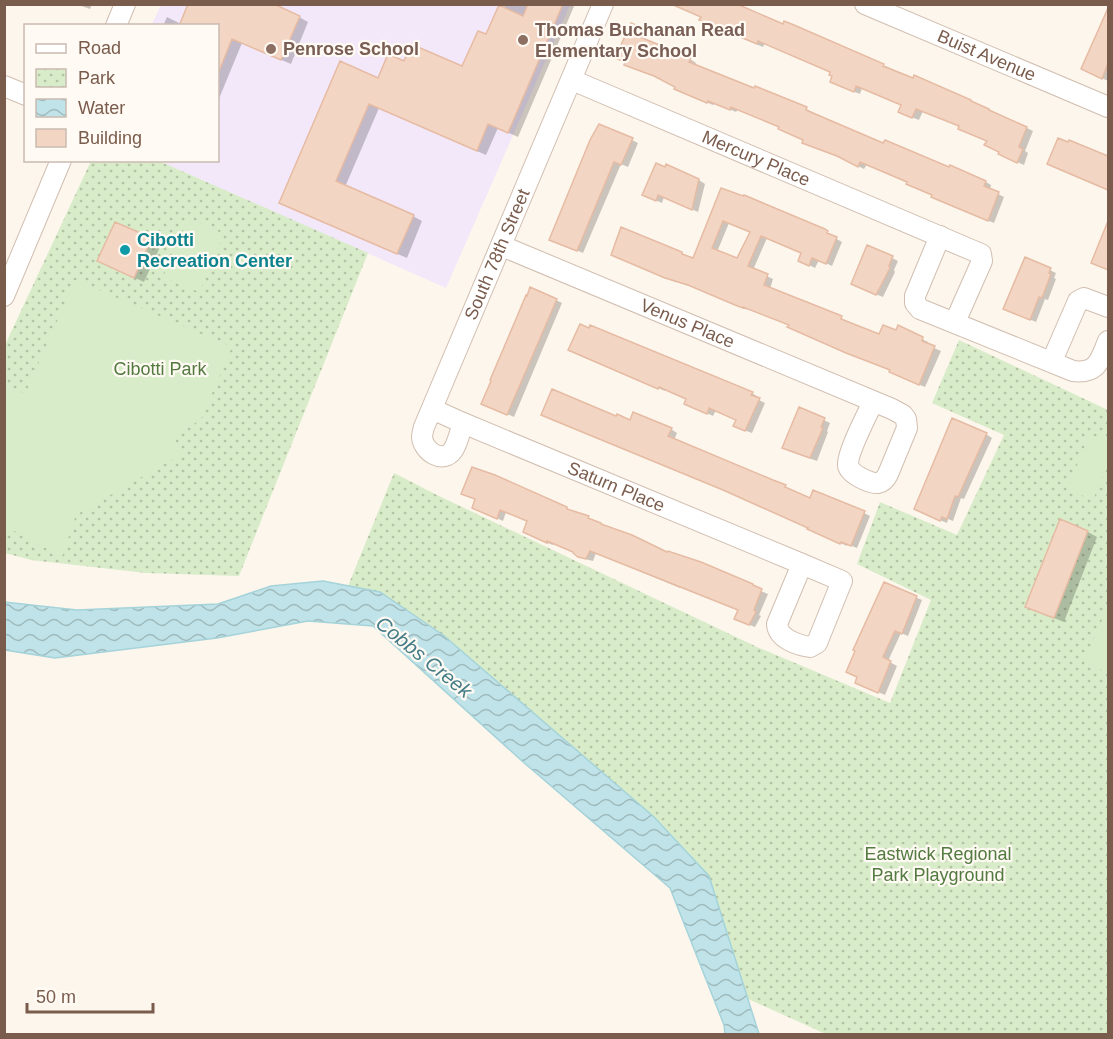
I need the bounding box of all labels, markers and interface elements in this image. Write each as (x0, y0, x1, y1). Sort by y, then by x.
place label: Thomas Buchanan Read Elementary School (535, 20, 745, 61)
legend (24, 24, 219, 162)
street label: Buist Avenue (934, 26, 1039, 85)
marker: Thomas Buchanan Read Elementary School (516, 33, 530, 47)
text: Road (78, 38, 121, 58)
place label: Penrose School (283, 39, 419, 59)
marker: Penrose School (264, 42, 278, 56)
text: Park (78, 68, 116, 88)
text: Water (78, 98, 125, 118)
street label: Mercury Place (699, 127, 813, 190)
text: Building (78, 128, 142, 148)
street label: South 78th Street (461, 186, 534, 323)
place label: Cibotti Recreation Center (137, 230, 292, 271)
marker: Cibotti Recreation Center (118, 243, 132, 257)
street label: Venus Place (637, 295, 738, 352)
park label: Cibotti Park (113, 359, 208, 379)
street label: Saturn Place (565, 458, 668, 516)
water label: Cobbs Creek (372, 612, 477, 703)
park label: Eastwick Regional Park Playground (864, 844, 1012, 885)
scale bar (27, 976, 153, 1014)
text: 50 m (36, 987, 76, 1007)

